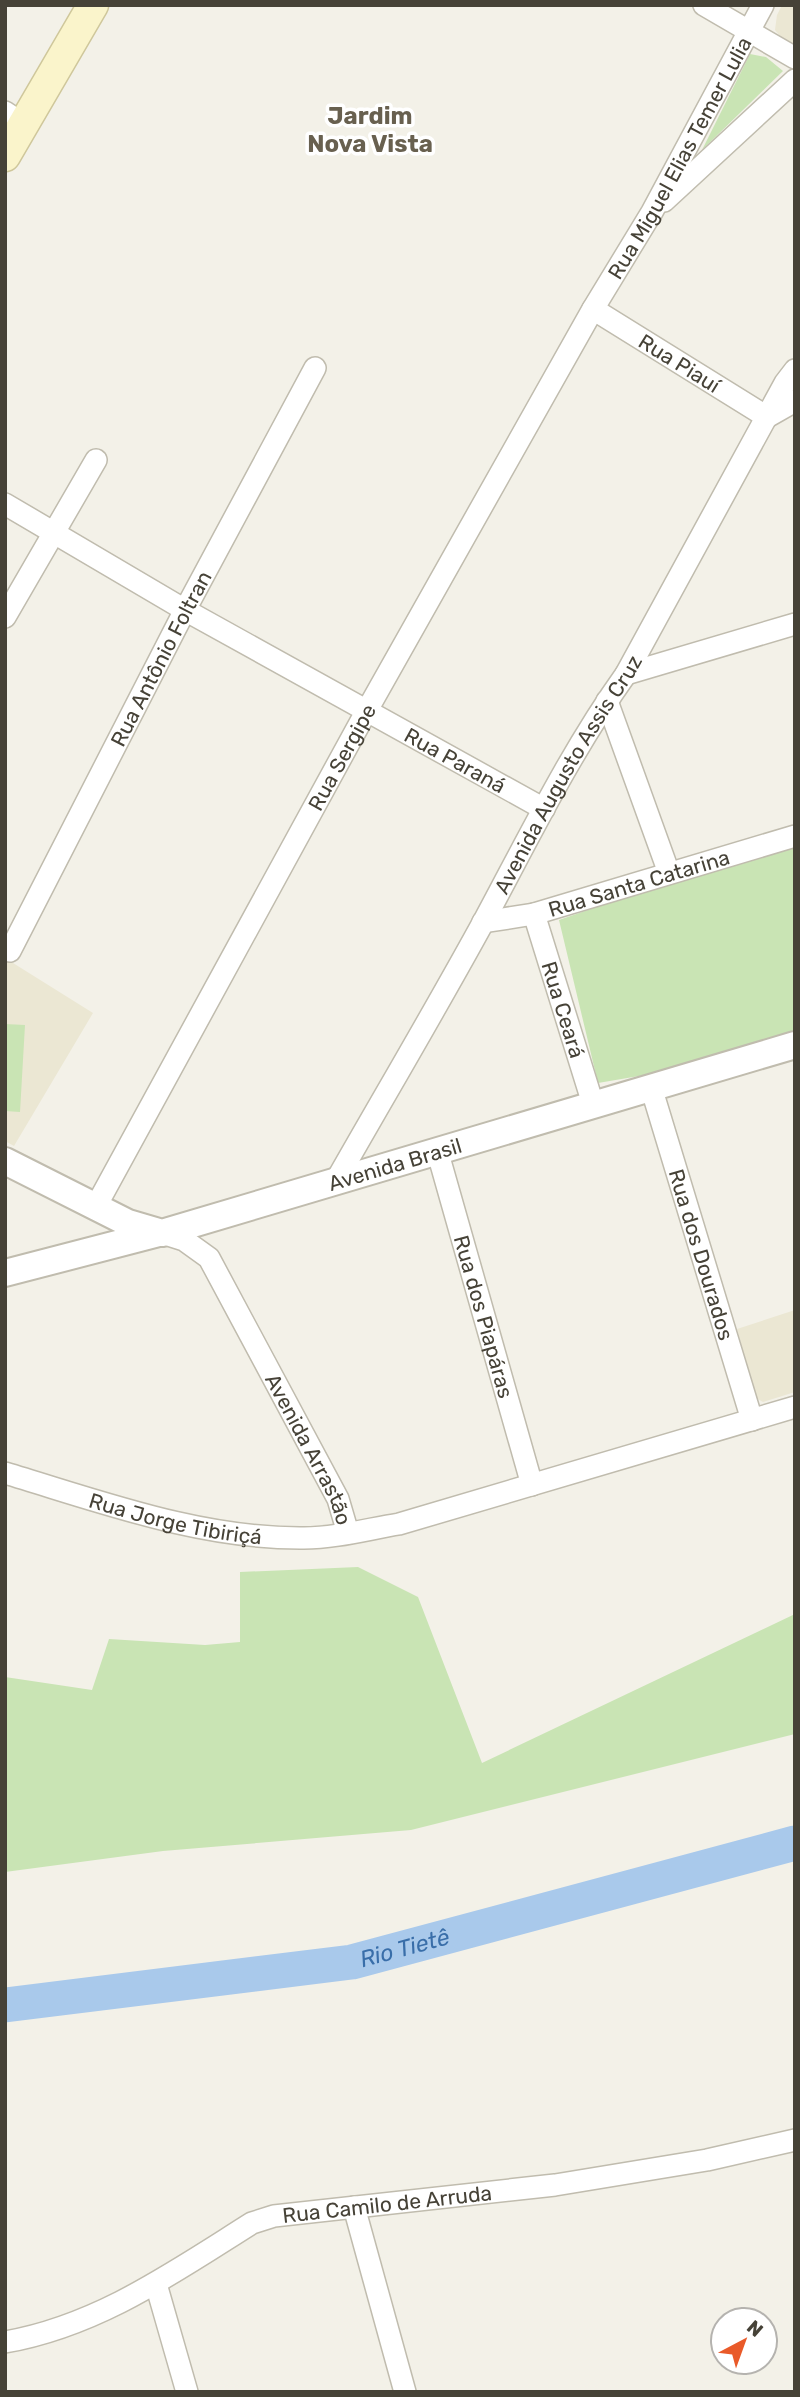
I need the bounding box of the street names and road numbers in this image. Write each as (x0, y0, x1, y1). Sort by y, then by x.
street label: Rua Miguel Elias Temer Lulia (602, 32, 756, 283)
street label: Rua Piauí (634, 328, 726, 398)
street label: Rua Antônio Foltran (105, 566, 216, 750)
street label: Avenida Augusto Assis Cruz (488, 650, 647, 898)
street label: Rua Sergipe (302, 699, 381, 815)
street label: Rua Paraná (400, 722, 510, 798)
street label: Rua Santa Catarina (545, 844, 732, 922)
street label: Rua Ceará (537, 958, 590, 1061)
street label: Avenida Brasil (325, 1132, 464, 1195)
street label: Rua dos Dourados (664, 1166, 740, 1343)
street label: Rua dos Piapáras (449, 1232, 519, 1401)
street label: Avenida Arrastão (261, 1369, 357, 1528)
street label: Rua Jorge Tibiriçá (86, 1487, 263, 1549)
street label: Rua Camilo de Arruda (281, 2180, 493, 2227)

